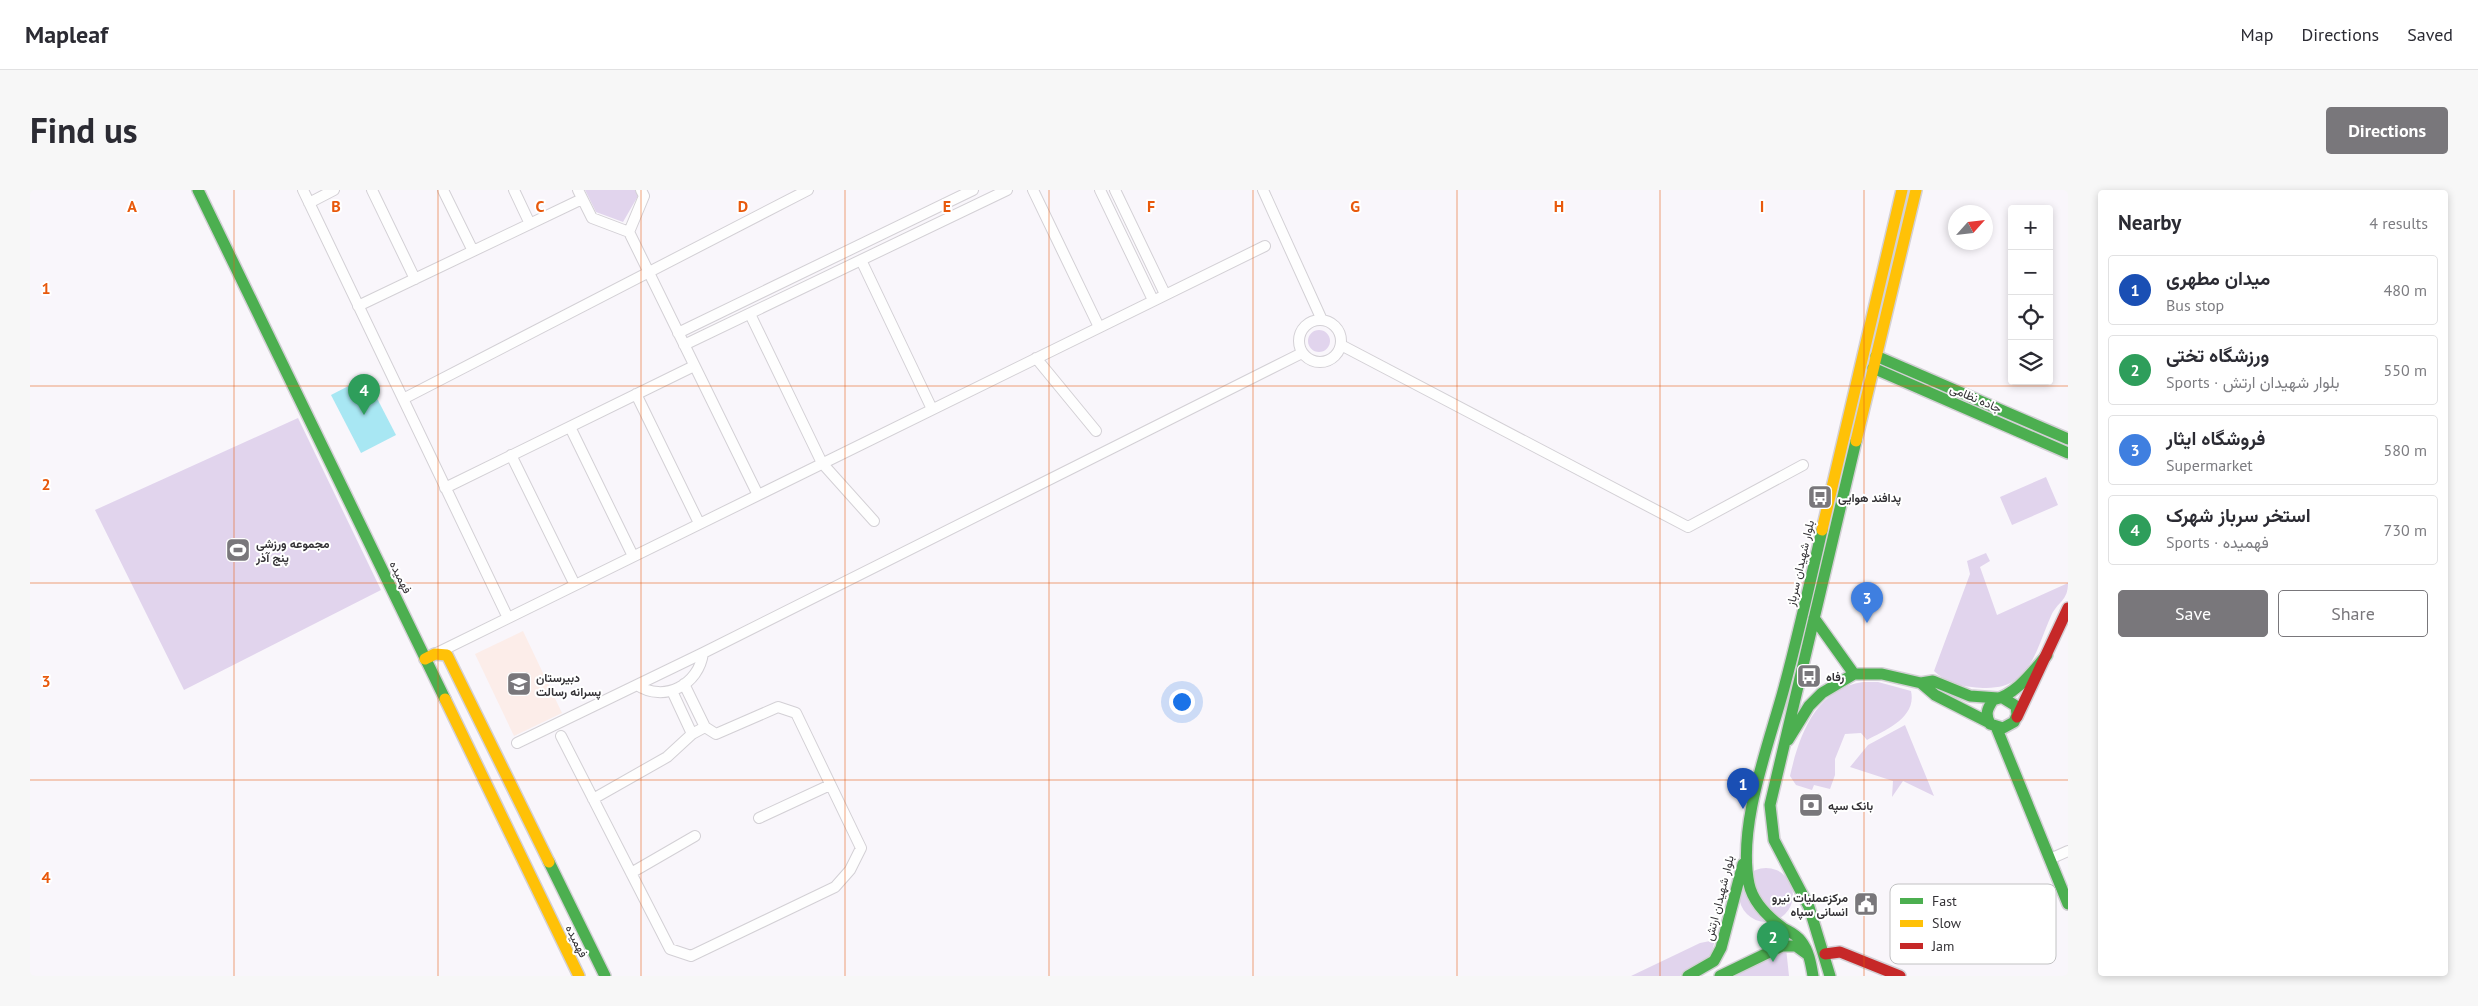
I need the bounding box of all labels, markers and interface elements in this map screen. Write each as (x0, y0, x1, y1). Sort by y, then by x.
text: Mapleaf (25, 19, 108, 50)
text: Map (2241, 23, 2273, 46)
text: Directions (2301, 23, 2379, 46)
text: Saved (2407, 23, 2453, 46)
text: Find us (30, 107, 138, 153)
button: Directions (2326, 107, 2448, 154)
text: A (127, 196, 137, 216)
text: B (331, 196, 341, 216)
text: C (536, 196, 545, 216)
text: D (738, 196, 748, 216)
text: E (943, 196, 951, 216)
text: F (1147, 196, 1155, 216)
text: G (1350, 196, 1360, 216)
text: H (1554, 196, 1564, 216)
text: I (1760, 196, 1764, 216)
north arrow (1948, 205, 1993, 250)
map controls (2008, 205, 2053, 385)
button: + (2008, 205, 2053, 250)
text: Nearby (2118, 209, 2181, 236)
text: 4 results (2369, 213, 2428, 233)
button: − (2008, 250, 2053, 295)
text: میدان مطهری (2166, 266, 2270, 290)
text: 1 (41, 278, 51, 298)
text: 1 (2130, 280, 2140, 300)
text: 480 m (2384, 280, 2427, 300)
button: locate (2008, 295, 2053, 340)
text: Bus stop (2166, 295, 2224, 315)
button: layers (2008, 340, 2053, 385)
text: ورزشگاه تختی (2166, 343, 2269, 367)
text: 2 (2130, 360, 2140, 380)
text: 550 m (2384, 360, 2427, 380)
text: Sports · بلوار شهیدان ارتش (2166, 372, 2340, 392)
pin: 4 (348, 374, 380, 415)
street label: جاده نظامی (1947, 380, 2004, 417)
text: فروشگاه ایثار (2166, 426, 2265, 450)
text: 3 (2130, 440, 2140, 460)
text: 580 m (2384, 440, 2427, 460)
text: Supermarket (2166, 455, 2253, 475)
text: 2 (41, 474, 51, 494)
bus stop icon: پدافند هوایی (1807, 484, 1833, 510)
place label: پدافند هوایی (1838, 490, 1901, 506)
text: استخر سرباز شهرک (2166, 503, 2311, 527)
street label: بلوار شهیدان سرباز (1783, 519, 1818, 609)
text: 4 (2130, 520, 2140, 540)
text: 730 m (2384, 520, 2427, 540)
text: Sports · فهمیده (2166, 532, 2269, 552)
place label: مجموعه ورزشی پنج آذر (255, 536, 330, 566)
sports icon: مجموعه ورزشی پنج آذر (225, 537, 251, 563)
street label: فهمیده (386, 558, 415, 596)
pin: 3 (1851, 582, 1883, 623)
button: Save (2118, 590, 2268, 637)
button: Share (2278, 590, 2428, 637)
bus stop icon: رفاه (1796, 663, 1822, 689)
place label: رفاه (1826, 669, 1844, 685)
place label: دبیرستان پسرانه رسالت (536, 670, 601, 700)
text: 3 (41, 671, 51, 691)
school or university icon: دبیرستان پسرانه رسالت (506, 671, 532, 697)
your location (1169, 689, 1195, 715)
pin: 1 (1727, 768, 1759, 809)
bank icon: بانک سپه (1798, 792, 1824, 818)
place label: بانک سپه (1828, 798, 1874, 814)
street label: بلوار شهیدان ارتش (1701, 854, 1738, 943)
text: 4 (41, 867, 51, 887)
legend (1890, 884, 2056, 964)
place label: مرکزعملیات نیرو انسانی سپاه (1772, 890, 1848, 920)
public building icon: مرکزعملیات نیرو انسانی سپاه (1853, 891, 1879, 917)
text: Fast (1932, 892, 1957, 910)
text: Slow (1932, 914, 1962, 932)
pin: 2 (1757, 921, 1789, 962)
street label: فهمیده (562, 922, 591, 960)
text: Jam (1931, 937, 1954, 955)

